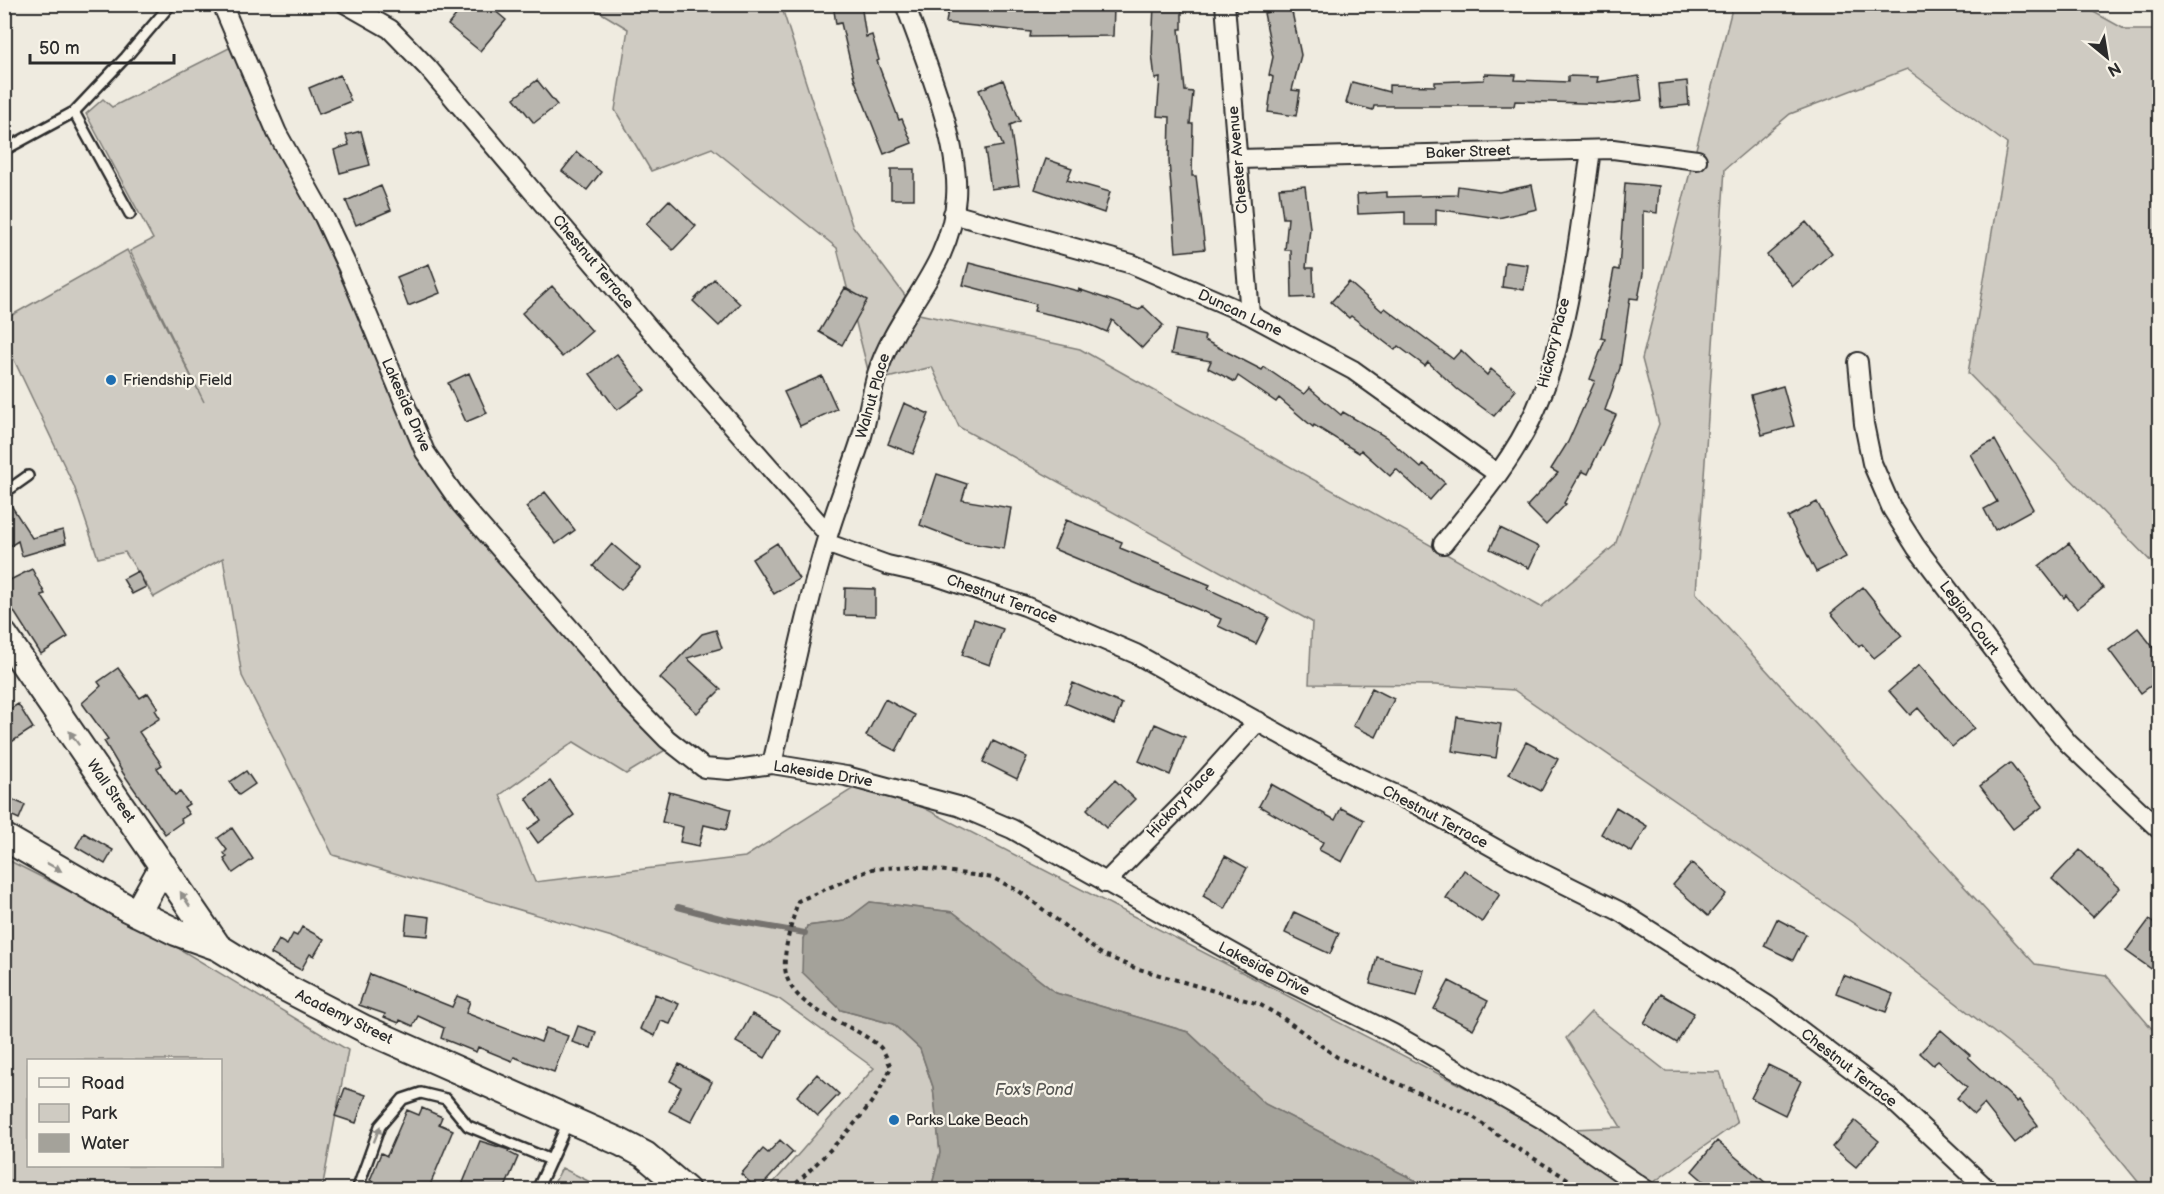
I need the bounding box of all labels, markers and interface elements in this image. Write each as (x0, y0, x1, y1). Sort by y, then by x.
scale bar (30, 27, 174, 65)
north arrow (2077, 27, 2137, 87)
text: 50 m (39, 38, 80, 59)
text: N (2104, 57, 2124, 80)
street label: Chester Avenue (1224, 105, 1252, 215)
street label: Baker Street (1425, 141, 1511, 163)
street label: Chestnut Terrace (548, 211, 638, 313)
street label: Duncan Lane (1195, 285, 1285, 341)
street label: Hickory Place (1534, 296, 1574, 390)
street label: Walnut Place (852, 351, 894, 441)
street label: Lakeside Drive (377, 355, 435, 455)
place label: Friendship Field (123, 371, 232, 390)
marker: Friendship Field (104, 373, 118, 387)
street label: Chestnut Terrace (944, 570, 1060, 628)
street label: Legion Court (1935, 577, 2003, 659)
one-way arrow (68, 731, 80, 747)
street label: Wall Street (82, 756, 140, 827)
street label: Lakeside Drive (772, 757, 874, 791)
street label: Hickory Place (1143, 762, 1219, 842)
street label: Chestnut Terrace (1379, 781, 1491, 853)
one-way arrow (46, 862, 63, 872)
one-way arrow (179, 891, 190, 907)
street label: Lakeside Drive (1215, 938, 1313, 1000)
street label: Academy Street (292, 985, 396, 1049)
street label: Chestnut Terrace (1797, 1024, 1901, 1112)
legend (27, 1059, 222, 1167)
text: Road (81, 1073, 125, 1094)
water label: Fox's Pond (995, 1081, 1074, 1100)
text: Park (81, 1103, 117, 1124)
place label: Parks Lake Beach (906, 1111, 1028, 1130)
marker: Parks Lake Beach (887, 1113, 901, 1127)
one-way arrow (372, 1125, 382, 1143)
text: Water (81, 1133, 129, 1154)

